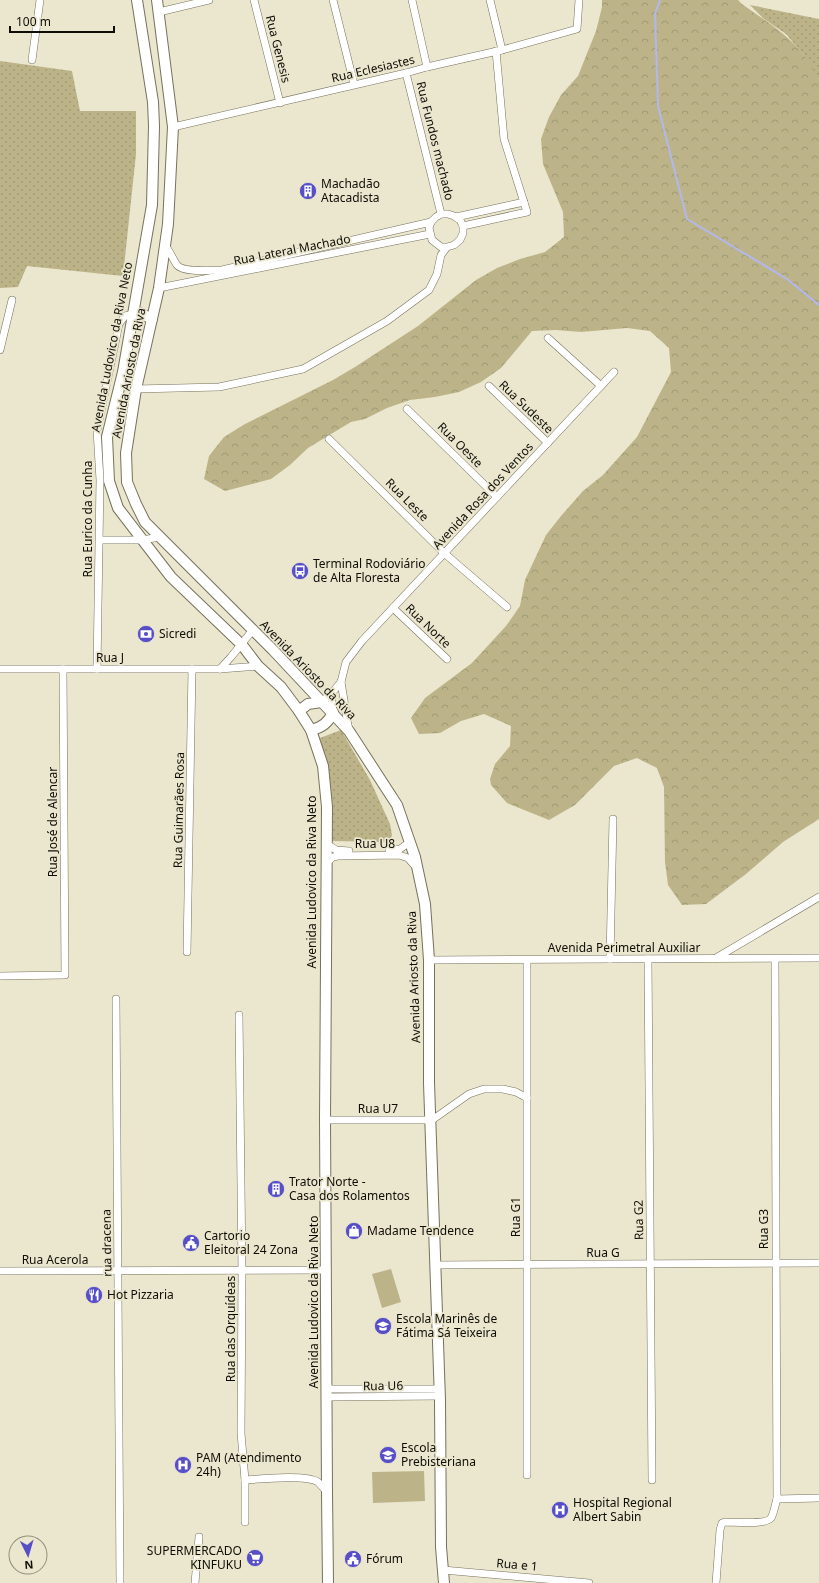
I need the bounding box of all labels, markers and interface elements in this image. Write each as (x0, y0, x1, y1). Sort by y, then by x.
scale bar (10, 8, 114, 34)
text: 100 m (16, 13, 51, 30)
street label: Rua Genesis (262, 13, 295, 85)
street label: Rua Eclesiastes (329, 51, 417, 86)
street label: Rua Fundos machado (413, 80, 458, 202)
place label: Machadão Atacadista (321, 175, 380, 206)
building icon: Machadão Atacadista (298, 181, 318, 201)
street label: Rua Lateral Machado (232, 230, 352, 269)
street label: Avenida Ludovico da Riva Neto (87, 260, 136, 433)
street label: Avenida Ariosto da Riva (108, 306, 149, 439)
street label: Rua Sudeste (495, 376, 557, 437)
street label: Rua Oeste (434, 418, 487, 471)
street label: Avenida Rosa dos Ventos (428, 438, 537, 553)
street label: Rua Eurico da Cunha (79, 461, 96, 577)
street label: Rua Leste (382, 474, 433, 525)
place label: Terminal Rodoviário de Alta Floresta (313, 555, 426, 586)
bus stop icon: Terminal Rodoviário de Alta Floresta (290, 561, 310, 581)
street label: Rua Norte (402, 600, 455, 652)
street label: Avenida Ariosto da Riva (256, 616, 360, 723)
bank icon: Sicredi (136, 624, 156, 644)
place label: Sicredi (159, 625, 196, 642)
street label: Rua J (96, 649, 124, 666)
street label: Rua Guimarães Rosa (169, 752, 188, 868)
street label: Rua José de Alencar (44, 767, 61, 877)
street label: Avenida Ludovico da Riva Neto (303, 796, 320, 968)
street label: Rua U8 (355, 835, 395, 852)
street label: Avenida Ariosto da Riva (403, 911, 424, 1043)
street label: Avenida Perimetral Auxiliar (548, 939, 700, 956)
street label: Rua U7 (358, 1100, 398, 1117)
place label: Trator Norte - Casa dos Rolamentos (289, 1173, 410, 1204)
building icon: Trator Norte - Casa dos Rolamentos (266, 1179, 286, 1199)
street label: Rua G1 (507, 1197, 524, 1237)
street label: Rua G2 (630, 1200, 647, 1240)
street label: rua dracena (97, 1209, 116, 1277)
street label: Rua G3 (755, 1209, 772, 1249)
street label: Avenida Ludovico da Riva Neto (305, 1216, 322, 1388)
shop icon: Madame Tendence (344, 1221, 364, 1241)
place label: Madame Tendence (367, 1222, 474, 1239)
place label: Cartorio Eleitoral 24 Zona (204, 1227, 298, 1258)
public building icon: Cartorio Eleitoral 24 Zona (181, 1233, 201, 1253)
street label: Rua G (586, 1244, 620, 1261)
street label: Rua Acerola (22, 1251, 88, 1268)
street label: Rua das Orquídeas (222, 1276, 239, 1382)
restaurant icon: Hot Pizzaria (84, 1285, 104, 1305)
place label: Hot Pizzaria (107, 1286, 174, 1303)
place label: Escola Marinês de Fátima Sá Teixeira (396, 1310, 497, 1341)
school or university icon: Escola Marinês de Fátima Sá Teixeira (373, 1316, 393, 1336)
street label: Rua U6 (363, 1377, 403, 1394)
place label: Escola Prebisteriana (401, 1439, 476, 1470)
school or university icon: Escola Prebisteriana (378, 1445, 398, 1465)
place label: PAM (Atendimento 24h) (196, 1449, 302, 1480)
hospital icon: PAM (Atendimento 24h) (173, 1455, 193, 1475)
place label: Hospital Regional Albert Sabin (573, 1494, 672, 1525)
hospital icon: Hospital Regional Albert Sabin (550, 1500, 570, 1520)
north arrow (8, 1535, 48, 1575)
place label: SUPERMERCADO KINFUKU (147, 1542, 242, 1573)
supermarket icon: SUPERMERCADO KINFUKU (245, 1548, 265, 1568)
public building icon: Fórum (343, 1549, 363, 1569)
place label: Fórum (366, 1550, 403, 1567)
street label: Rua e 1 (496, 1554, 538, 1575)
text: N (24, 1558, 34, 1573)

